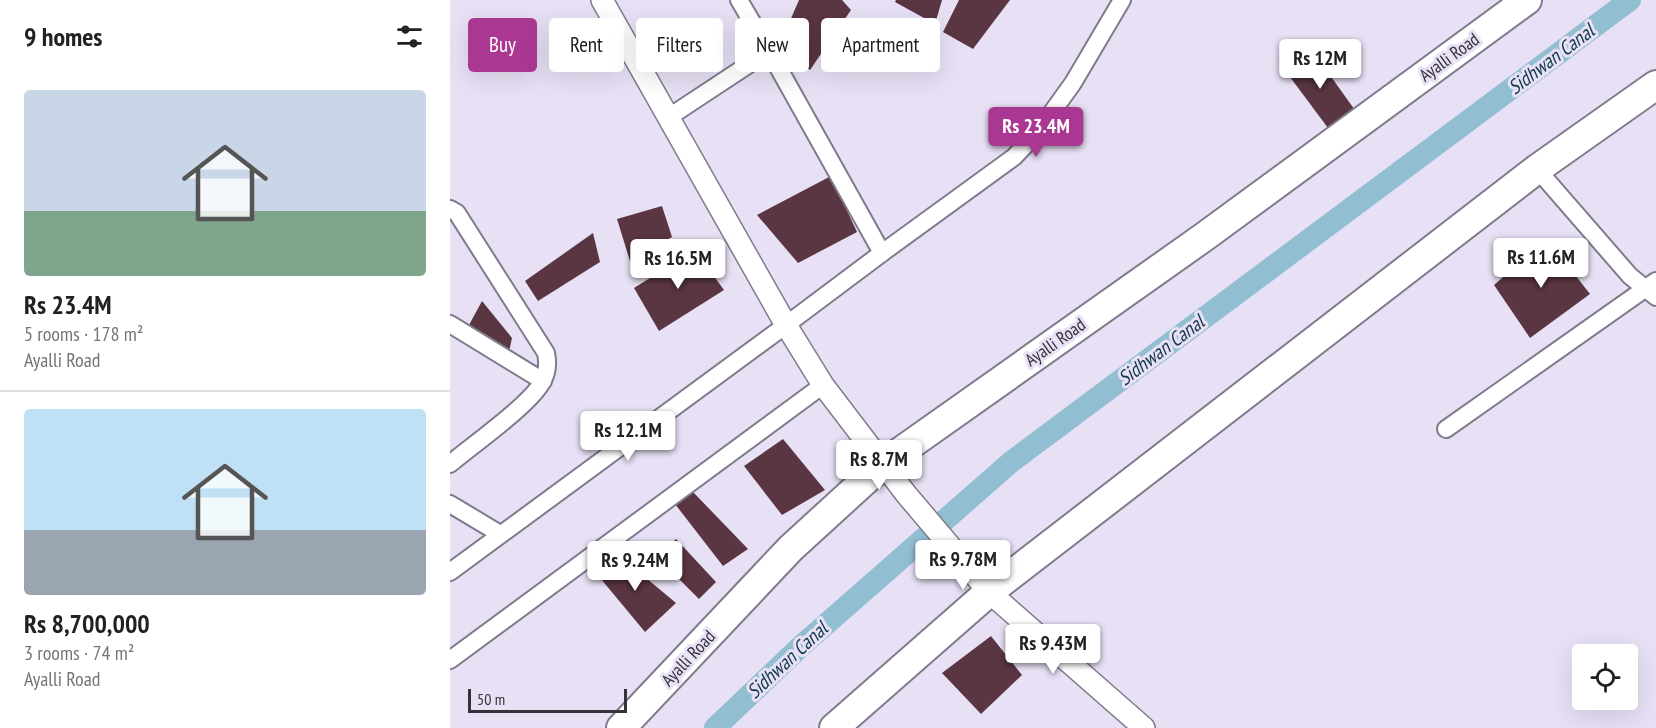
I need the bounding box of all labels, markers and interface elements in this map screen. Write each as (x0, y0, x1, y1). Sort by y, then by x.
water label: Sidhwan Canal (1503, 17, 1601, 100)
chip: Buy (468, 18, 537, 72)
chip: Rent (549, 18, 624, 72)
chip: Filters (636, 18, 723, 72)
chip: New (735, 18, 809, 72)
chip: Apartment (821, 18, 940, 72)
text: 9 homes (24, 20, 102, 53)
icon: filters (393, 20, 426, 53)
street label: Ayalli Road (1414, 27, 1484, 87)
pin: Rs 12M (1271, 39, 1369, 90)
text: Rs 12M (1293, 45, 1347, 71)
pin: Rs 23.4M (974, 107, 1098, 158)
text: Rs 23.4M (1002, 113, 1070, 139)
icon: home (171, 129, 279, 237)
pin: Rs 11.6M (1479, 238, 1603, 289)
pin: Rs 16.5M (616, 239, 740, 290)
text: Rs 11.6M (1507, 244, 1575, 270)
text: Rs 16.5M (644, 245, 712, 271)
text: Rs 23.4M (24, 288, 112, 321)
water label: Sidhwan Canal (1113, 308, 1211, 391)
street label: Ayalli Road (1020, 313, 1090, 371)
text: 5 rooms · 178 m² (24, 321, 143, 347)
text: Ayalli Road (24, 347, 100, 373)
pin: Rs 12.1M (566, 411, 690, 462)
text: Rs 12.1M (594, 417, 662, 443)
pin: Rs 8.7M (824, 440, 934, 491)
text: Rs 8.7M (850, 446, 908, 472)
icon: home (171, 448, 279, 556)
pin: Rs 9.78M (901, 540, 1025, 591)
pin: Rs 9.24M (573, 541, 697, 592)
text: Rs 9.78M (929, 546, 997, 572)
text: Rs 9.24M (601, 547, 669, 573)
text: Rs 8,700,000 (24, 607, 150, 640)
water label: Sidhwan Canal (741, 614, 835, 704)
pin: Rs 9.43M (991, 624, 1115, 675)
street label: Ayalli Road (656, 625, 720, 691)
text: Rs 9.43M (1019, 630, 1087, 656)
text: 3 rooms · 74 m² (24, 640, 134, 666)
map controls (1572, 644, 1638, 710)
button: locate (1572, 644, 1638, 710)
text: Ayalli Road (24, 666, 100, 692)
scale bar (468, 686, 627, 714)
text: 50 m (477, 689, 505, 709)

